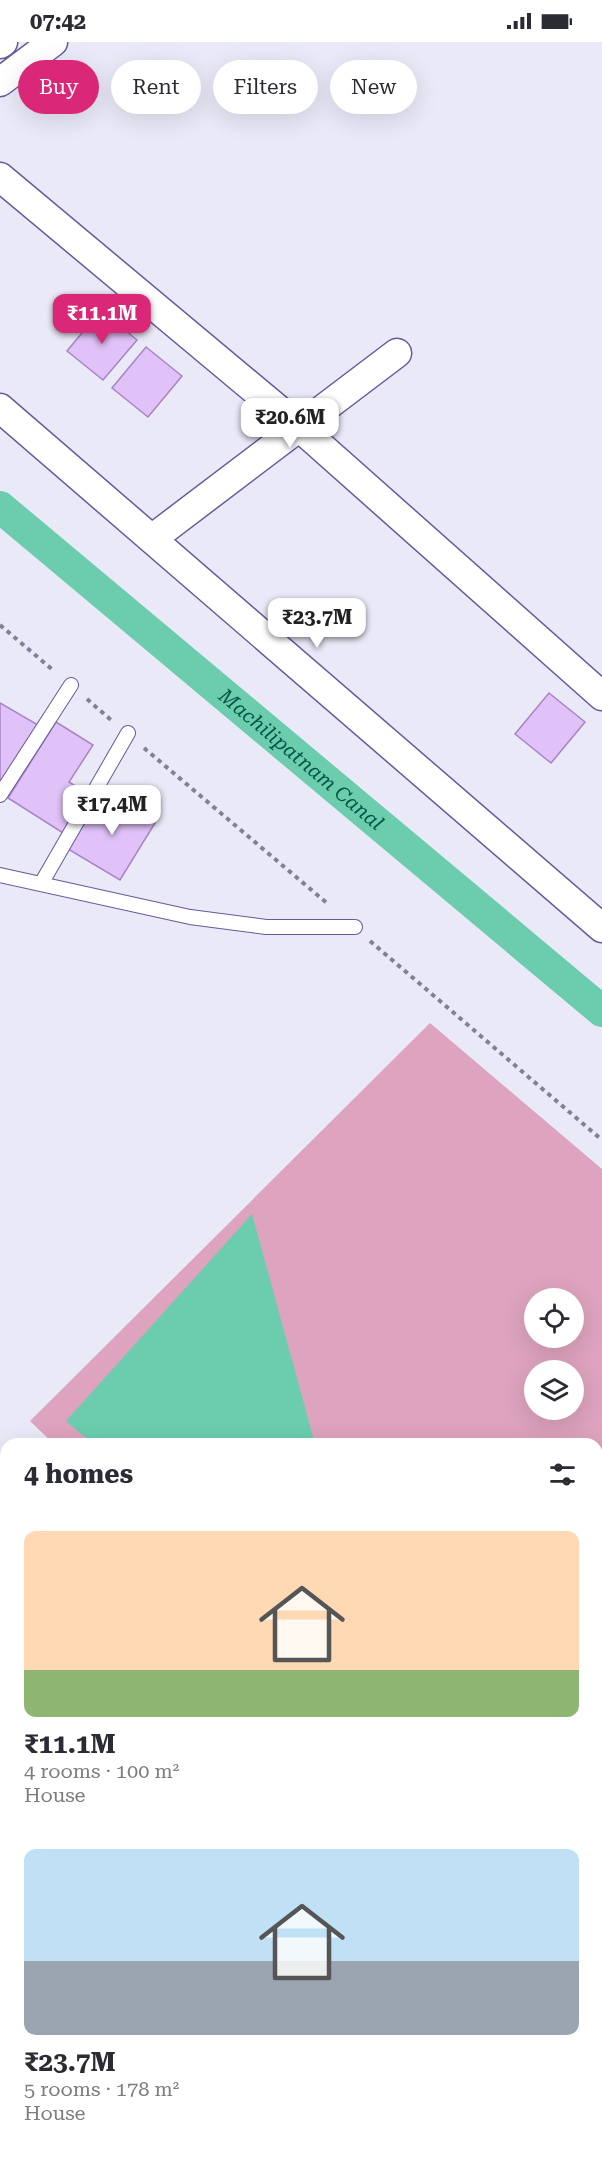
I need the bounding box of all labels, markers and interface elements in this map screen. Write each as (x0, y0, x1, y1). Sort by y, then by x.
text: 07:42 (30, 9, 86, 34)
chip: Buy (18, 60, 99, 114)
chip: Rent (111, 60, 201, 114)
chip: Filters (213, 60, 318, 114)
chip: New (330, 60, 417, 114)
pin: ₹11.1M (53, 294, 151, 345)
text: ₹11.1M (67, 301, 137, 325)
pin: ₹20.6M (241, 398, 339, 449)
text: ₹20.6M (255, 405, 325, 429)
pin: ₹23.7M (268, 598, 366, 649)
text: ₹23.7M (282, 605, 352, 629)
water label: Machilipatnam Canal (213, 683, 389, 835)
pin: ₹17.4M (63, 785, 161, 836)
text: ₹17.4M (77, 792, 147, 816)
map controls (524, 1288, 584, 1420)
button: locate (524, 1288, 584, 1348)
button: layers (524, 1360, 584, 1420)
icon: filters (546, 1458, 579, 1491)
text: 4 homes (24, 1459, 133, 1489)
icon: home (248, 1570, 356, 1678)
text: ₹11.1M (24, 1729, 116, 1759)
text: 4 rooms · 100 m² (24, 1759, 179, 1783)
text: House (24, 1783, 86, 1807)
icon: home (248, 1888, 356, 1996)
text: ₹23.7M (24, 2047, 116, 2077)
text: 5 rooms · 178 m² (24, 2077, 179, 2101)
text: House (24, 2101, 86, 2125)

